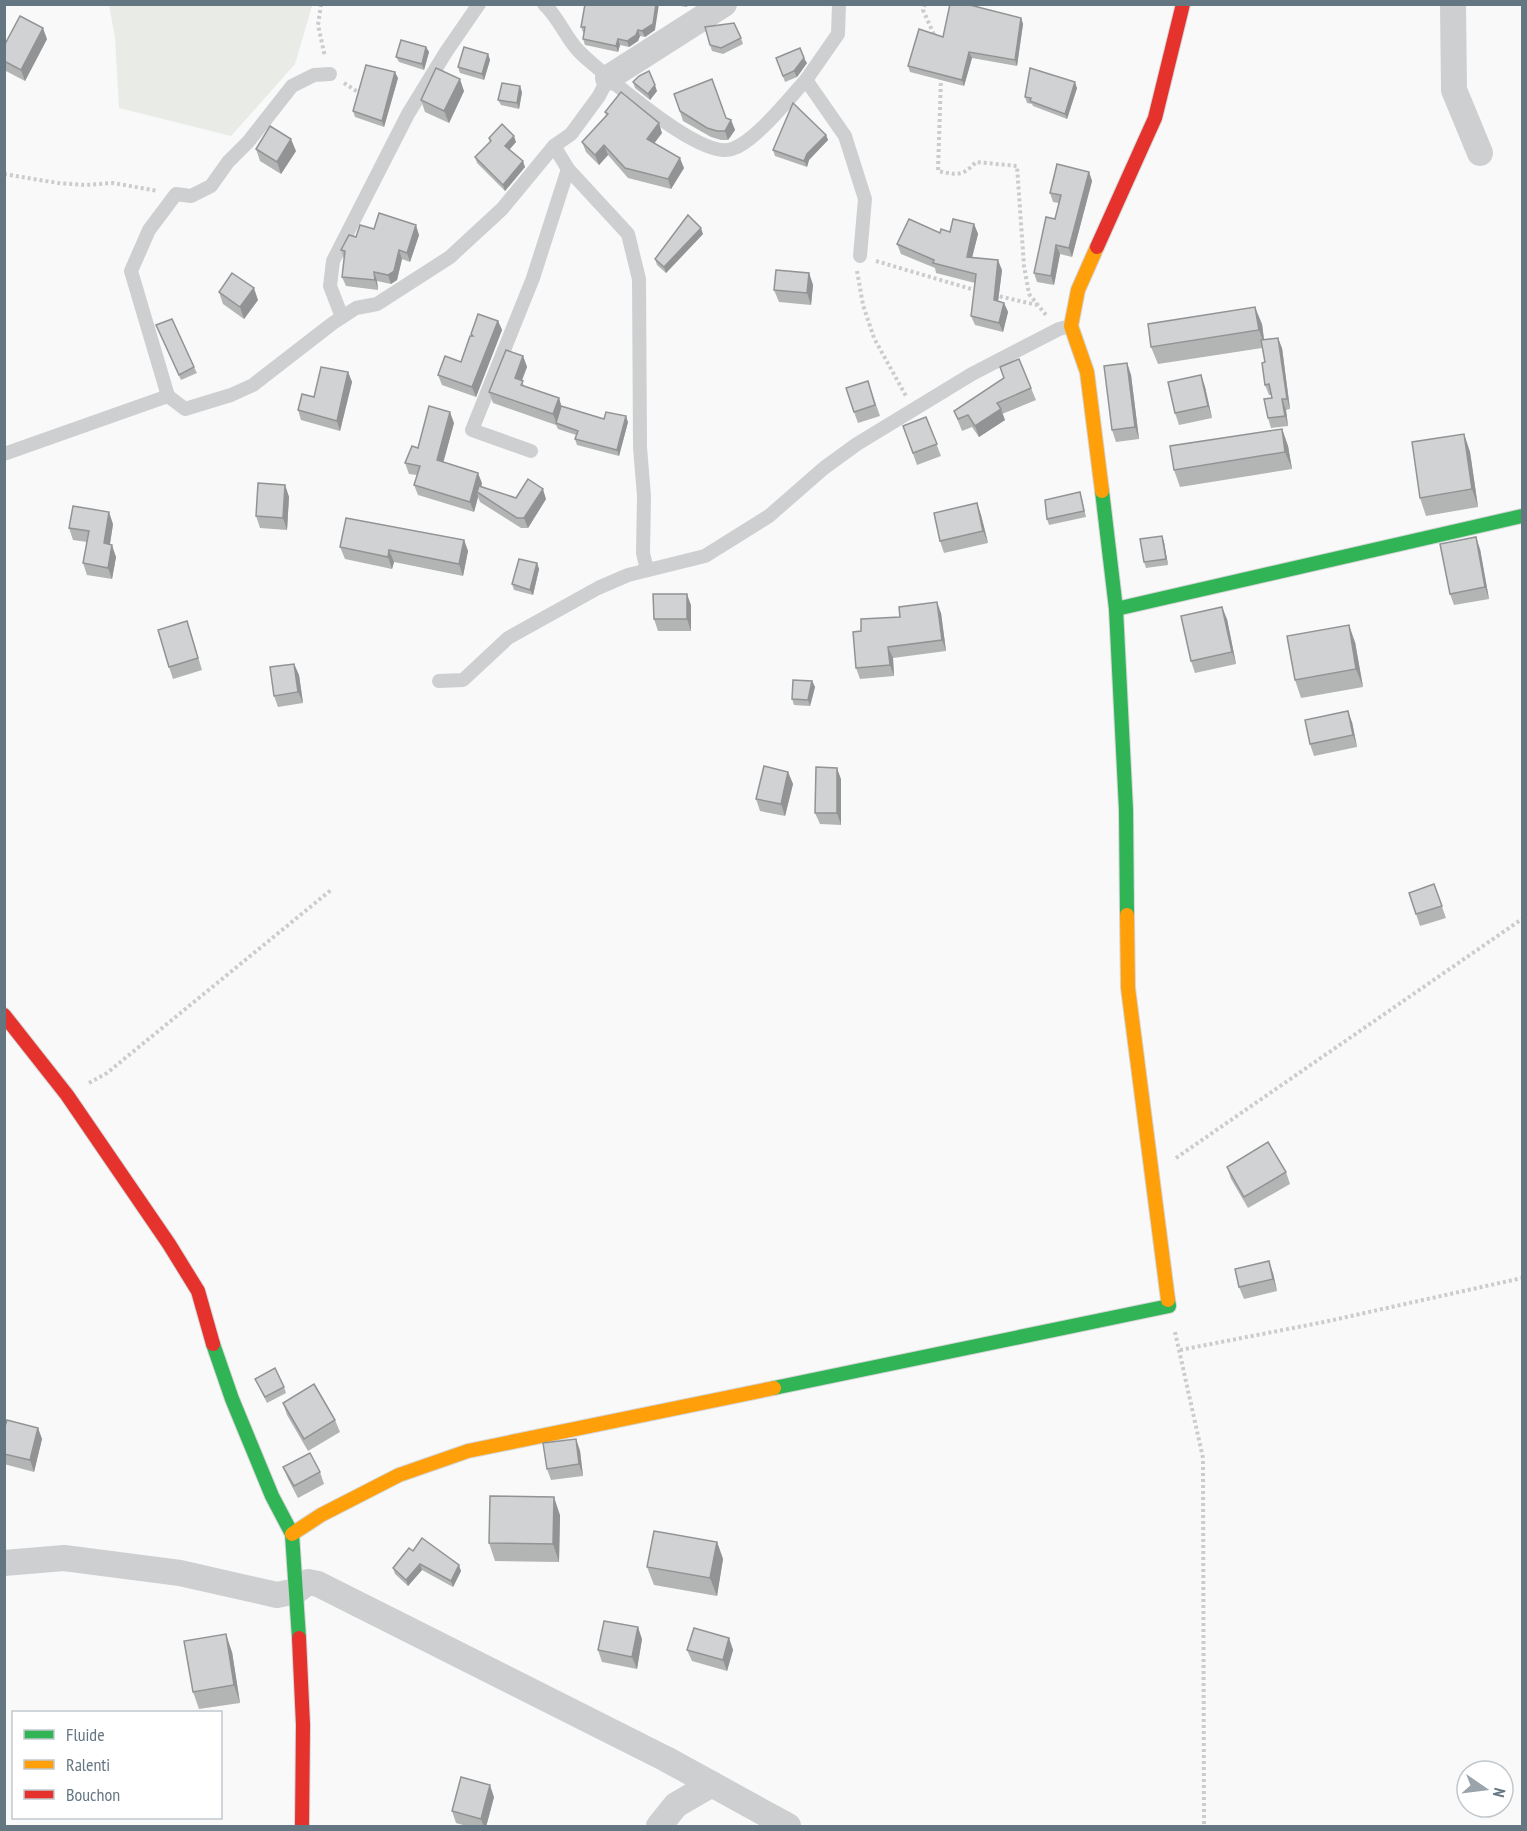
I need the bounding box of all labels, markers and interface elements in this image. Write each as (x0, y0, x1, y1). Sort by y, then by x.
legend (12, 1711, 222, 1819)
text: Fluide (66, 1723, 105, 1746)
text: Ralenti (66, 1753, 110, 1776)
north arrow (1455, 1759, 1515, 1819)
text: Bouchon (66, 1783, 120, 1806)
text: N (1489, 1786, 1510, 1799)

